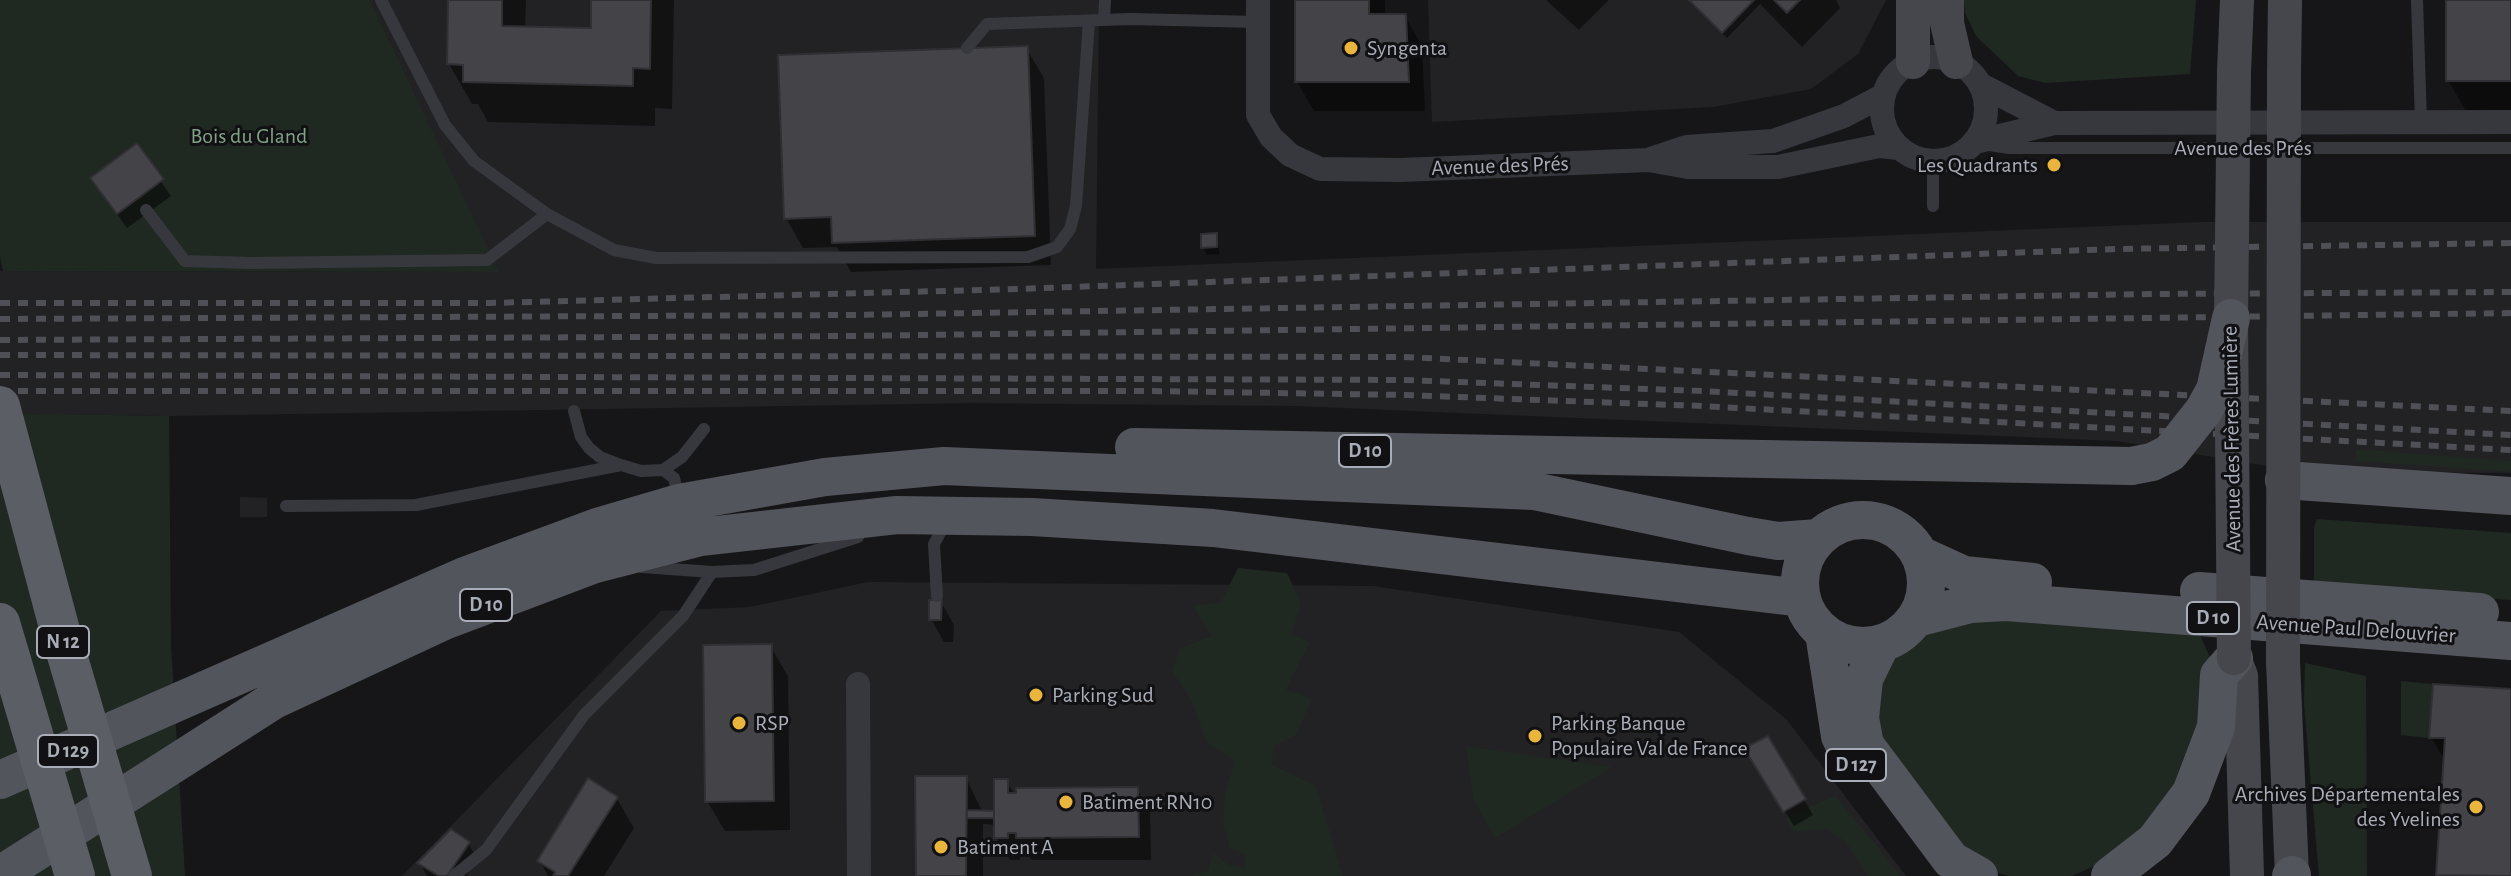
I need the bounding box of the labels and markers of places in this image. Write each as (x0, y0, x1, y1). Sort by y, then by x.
place label: Syngenta (1367, 35, 1447, 61)
marker: Syngenta (1342, 39, 1360, 57)
place label: Les Quadrants (1917, 152, 2038, 178)
marker: Les Quadrants (2045, 156, 2063, 174)
place label: Parking Sud (1052, 682, 1154, 708)
marker: Parking Sud (1027, 686, 1045, 704)
place label: RSP (755, 710, 789, 736)
place label: Parking Banque Populaire Val de France (1551, 710, 1748, 762)
marker: RSP (730, 714, 748, 732)
marker: Parking Banque Populaire Val de France (1526, 727, 1544, 745)
place label: Archives Départementales des Yvelines (2235, 781, 2460, 832)
place label: Batiment RN10 (1082, 789, 1212, 815)
marker: Batiment RN10 (1057, 793, 1075, 811)
marker: Archives Départementales des Yvelines (2467, 798, 2485, 816)
place label: Batiment A (957, 834, 1054, 860)
marker: Batiment A (932, 838, 950, 856)

